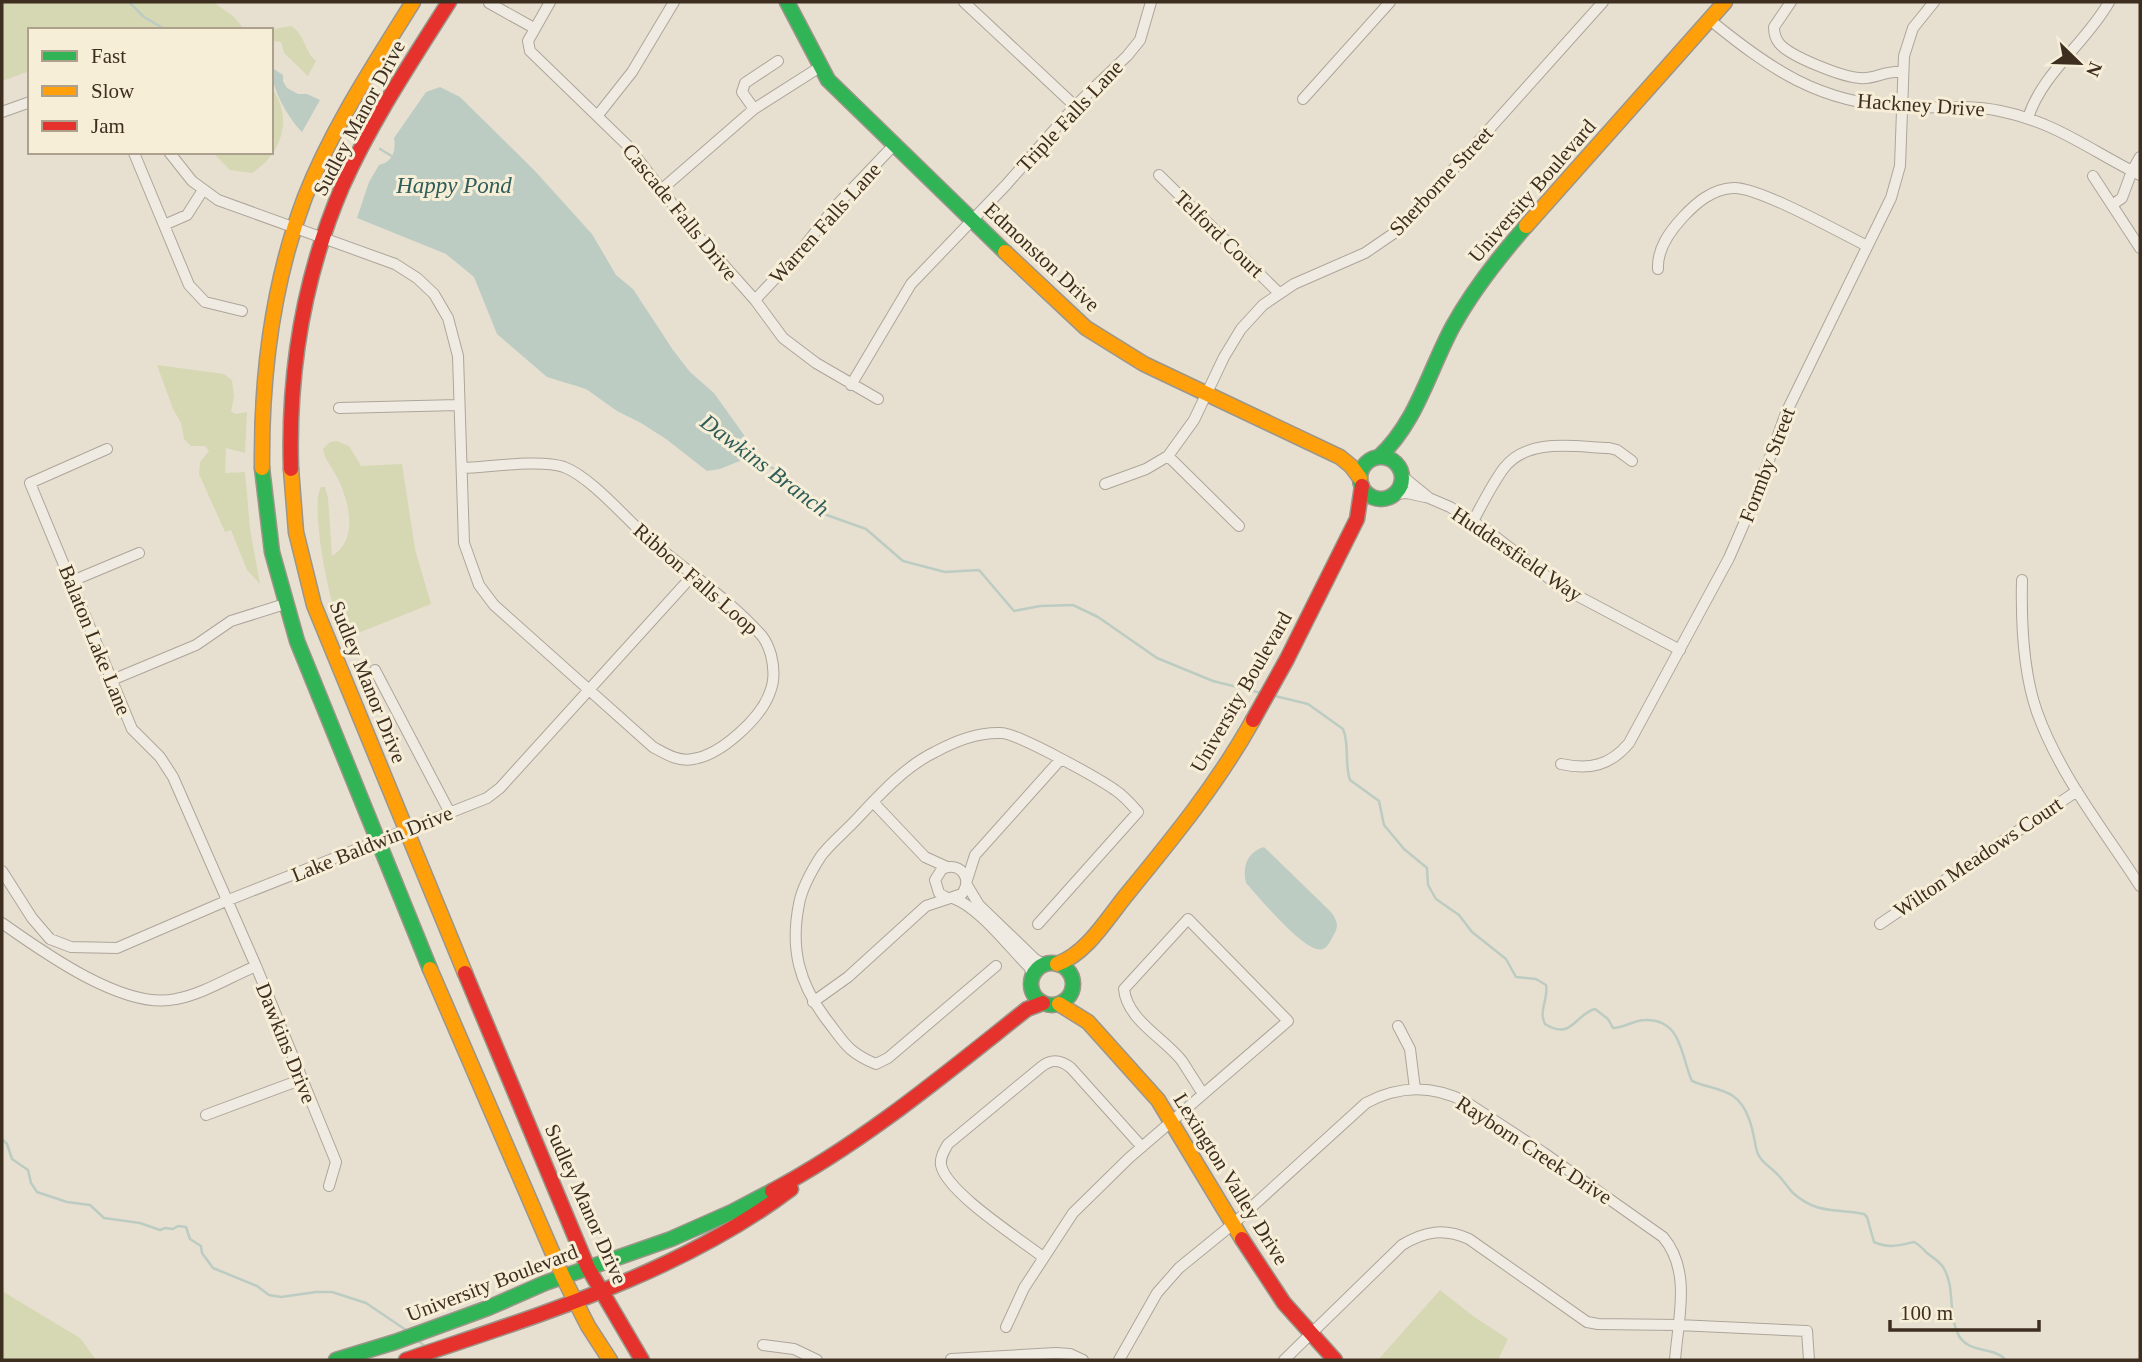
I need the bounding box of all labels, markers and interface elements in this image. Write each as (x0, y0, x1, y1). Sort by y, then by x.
legend (28, 28, 273, 154)
north arrow (2044, 28, 2114, 98)
street label: Sudley Manor Drive (308, 36, 410, 200)
text: Fast (91, 44, 126, 68)
street label: Triple Falls Lane (1012, 55, 1128, 177)
text: N (2082, 59, 2107, 80)
text: Slow (91, 79, 135, 103)
street label: Hackney Drive (1856, 89, 1986, 121)
text: Jam (91, 114, 125, 138)
street label: University Boulevard (1463, 114, 1601, 267)
street label: Sherborne Street (1384, 121, 1498, 241)
street label: Cascade Falls Drive (617, 139, 743, 285)
street label: Warren Falls Lane (764, 158, 886, 288)
water label: Happy Pond (395, 173, 512, 198)
street label: Telford Court (1169, 186, 1269, 283)
street label: Edmonston Drive (979, 198, 1105, 316)
street label: Formby Street (1734, 404, 1800, 526)
water label: Dawkins Branch (695, 408, 834, 522)
street label: Huddersfield Way (1447, 501, 1587, 607)
street label: Ribbon Falls Loop (629, 518, 763, 640)
street label: Balaton Lake Lane (54, 561, 136, 719)
street label: Sudley Manor Drive (325, 597, 411, 767)
street label: University Boulevard (1185, 607, 1297, 777)
street label: Wilton Meadows Court (1889, 792, 2067, 922)
street label: Lake Baldwin Drive (288, 801, 456, 887)
street label: Dawkins Drive (251, 979, 321, 1107)
street label: Lexington Valley Drive (1168, 1089, 1294, 1269)
street label: Rayborn Creek Drive (1452, 1091, 1616, 1209)
street label: Sudley Manor Drive (540, 1120, 632, 1288)
street label: University Boulevard (403, 1239, 581, 1327)
scale bar (1890, 1288, 2039, 1332)
text: 100 m (1900, 1301, 1953, 1325)

